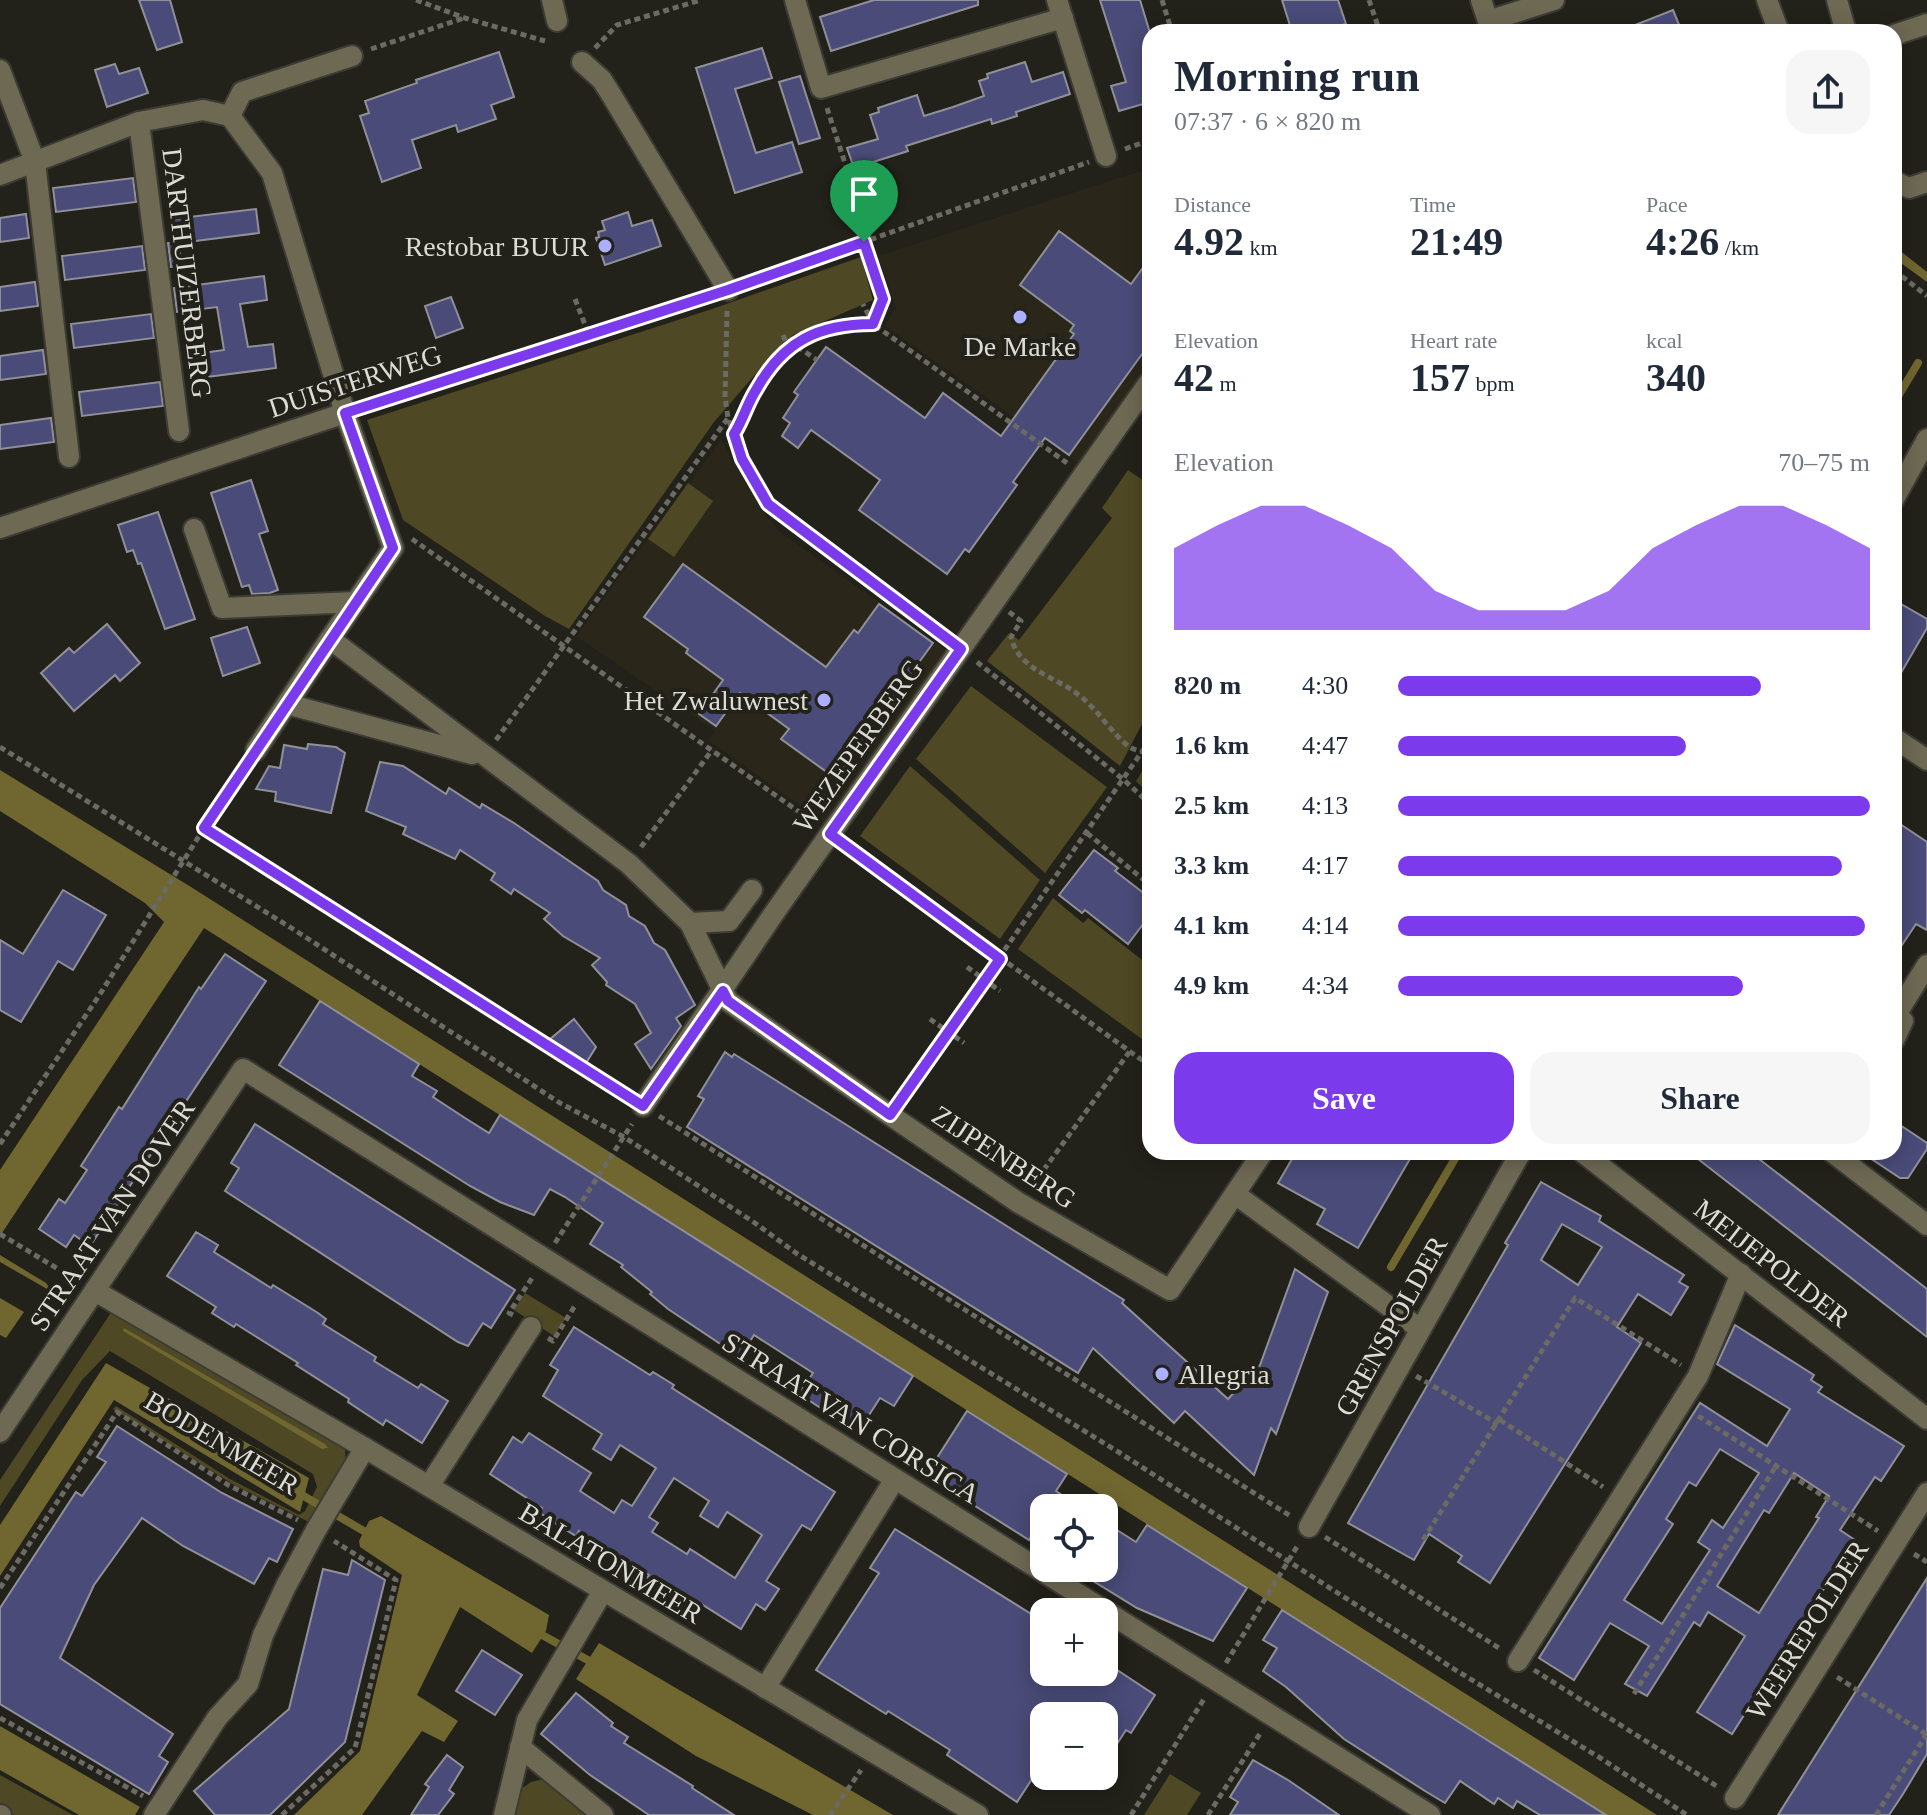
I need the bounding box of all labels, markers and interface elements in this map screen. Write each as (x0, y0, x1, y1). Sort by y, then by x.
button: share (1786, 50, 1870, 134)
text: Morning run (1174, 52, 1420, 101)
text: 07:37 · 6 × 820 m (1174, 107, 1361, 136)
street label: DARTHUIZERBERG (156, 146, 218, 400)
pin (830, 160, 898, 242)
icon: arrive (842, 172, 886, 216)
text: Distance (1174, 192, 1251, 217)
text: Time (1410, 192, 1456, 217)
text: Pace (1646, 192, 1688, 217)
text: 4.92 (1174, 219, 1244, 264)
text: 21:49 (1410, 219, 1503, 264)
text: 4:26 (1646, 219, 1719, 264)
place label: Restobar BUUR (405, 231, 589, 262)
text: km (1244, 235, 1278, 260)
text: /km (1719, 235, 1759, 260)
marker: Restobar BUUR (596, 237, 614, 255)
marker: De Marke (1011, 308, 1029, 326)
text: Elevation (1174, 328, 1258, 353)
text: Heart rate (1410, 328, 1497, 353)
text: kcal (1646, 328, 1683, 353)
place label: De Marke (964, 331, 1076, 362)
street label: DUISTERWEG (264, 338, 446, 424)
text: 42 (1174, 355, 1214, 400)
text: 157 (1410, 355, 1470, 400)
text: 340 (1646, 355, 1706, 400)
text: m (1214, 371, 1237, 396)
text: bpm (1470, 371, 1515, 396)
text: Elevation (1174, 448, 1274, 477)
text: 70–75 m (1778, 448, 1870, 477)
street label: WEZEPERBERG (787, 654, 929, 838)
text: 820 m (1174, 671, 1241, 700)
text: 4:30 (1302, 671, 1348, 700)
place label: Het Zwaluwnest (624, 685, 808, 716)
marker: Het Zwaluwnest (815, 691, 833, 709)
text: 1.6 km (1174, 731, 1249, 760)
text: 4:47 (1302, 731, 1348, 760)
text: 2.5 km (1174, 791, 1249, 820)
text: 4:13 (1302, 791, 1348, 820)
text: 3.3 km (1174, 851, 1249, 880)
text: 4:17 (1302, 851, 1348, 880)
text: 4.1 km (1174, 911, 1249, 940)
text: 4:14 (1302, 911, 1348, 940)
text: 4.9 km (1174, 971, 1249, 1000)
text: 4:34 (1302, 971, 1348, 1000)
button: Save (1174, 1052, 1514, 1144)
button: Share (1530, 1052, 1870, 1144)
street label: STRAAT VAN DOVER (23, 1093, 201, 1337)
street label: ZIJPENBERG (926, 1099, 1082, 1215)
street label: MEIJEPOLDER (1688, 1193, 1856, 1333)
street label: GRENSPOLDER (1329, 1230, 1453, 1421)
street label: STRAAT VAN CORSICA (717, 1326, 986, 1510)
place label: Allegria (1178, 1359, 1270, 1390)
marker: Allegria (1153, 1365, 1171, 1383)
street label: BODENMEER (139, 1385, 305, 1501)
map controls (1030, 1494, 1118, 1790)
button: locate (1030, 1494, 1118, 1582)
street label: BALATONMEER (514, 1496, 708, 1630)
street label: WEEREPOLDER (1739, 1534, 1875, 1725)
button: + (1030, 1598, 1118, 1686)
button: − (1030, 1702, 1118, 1790)

